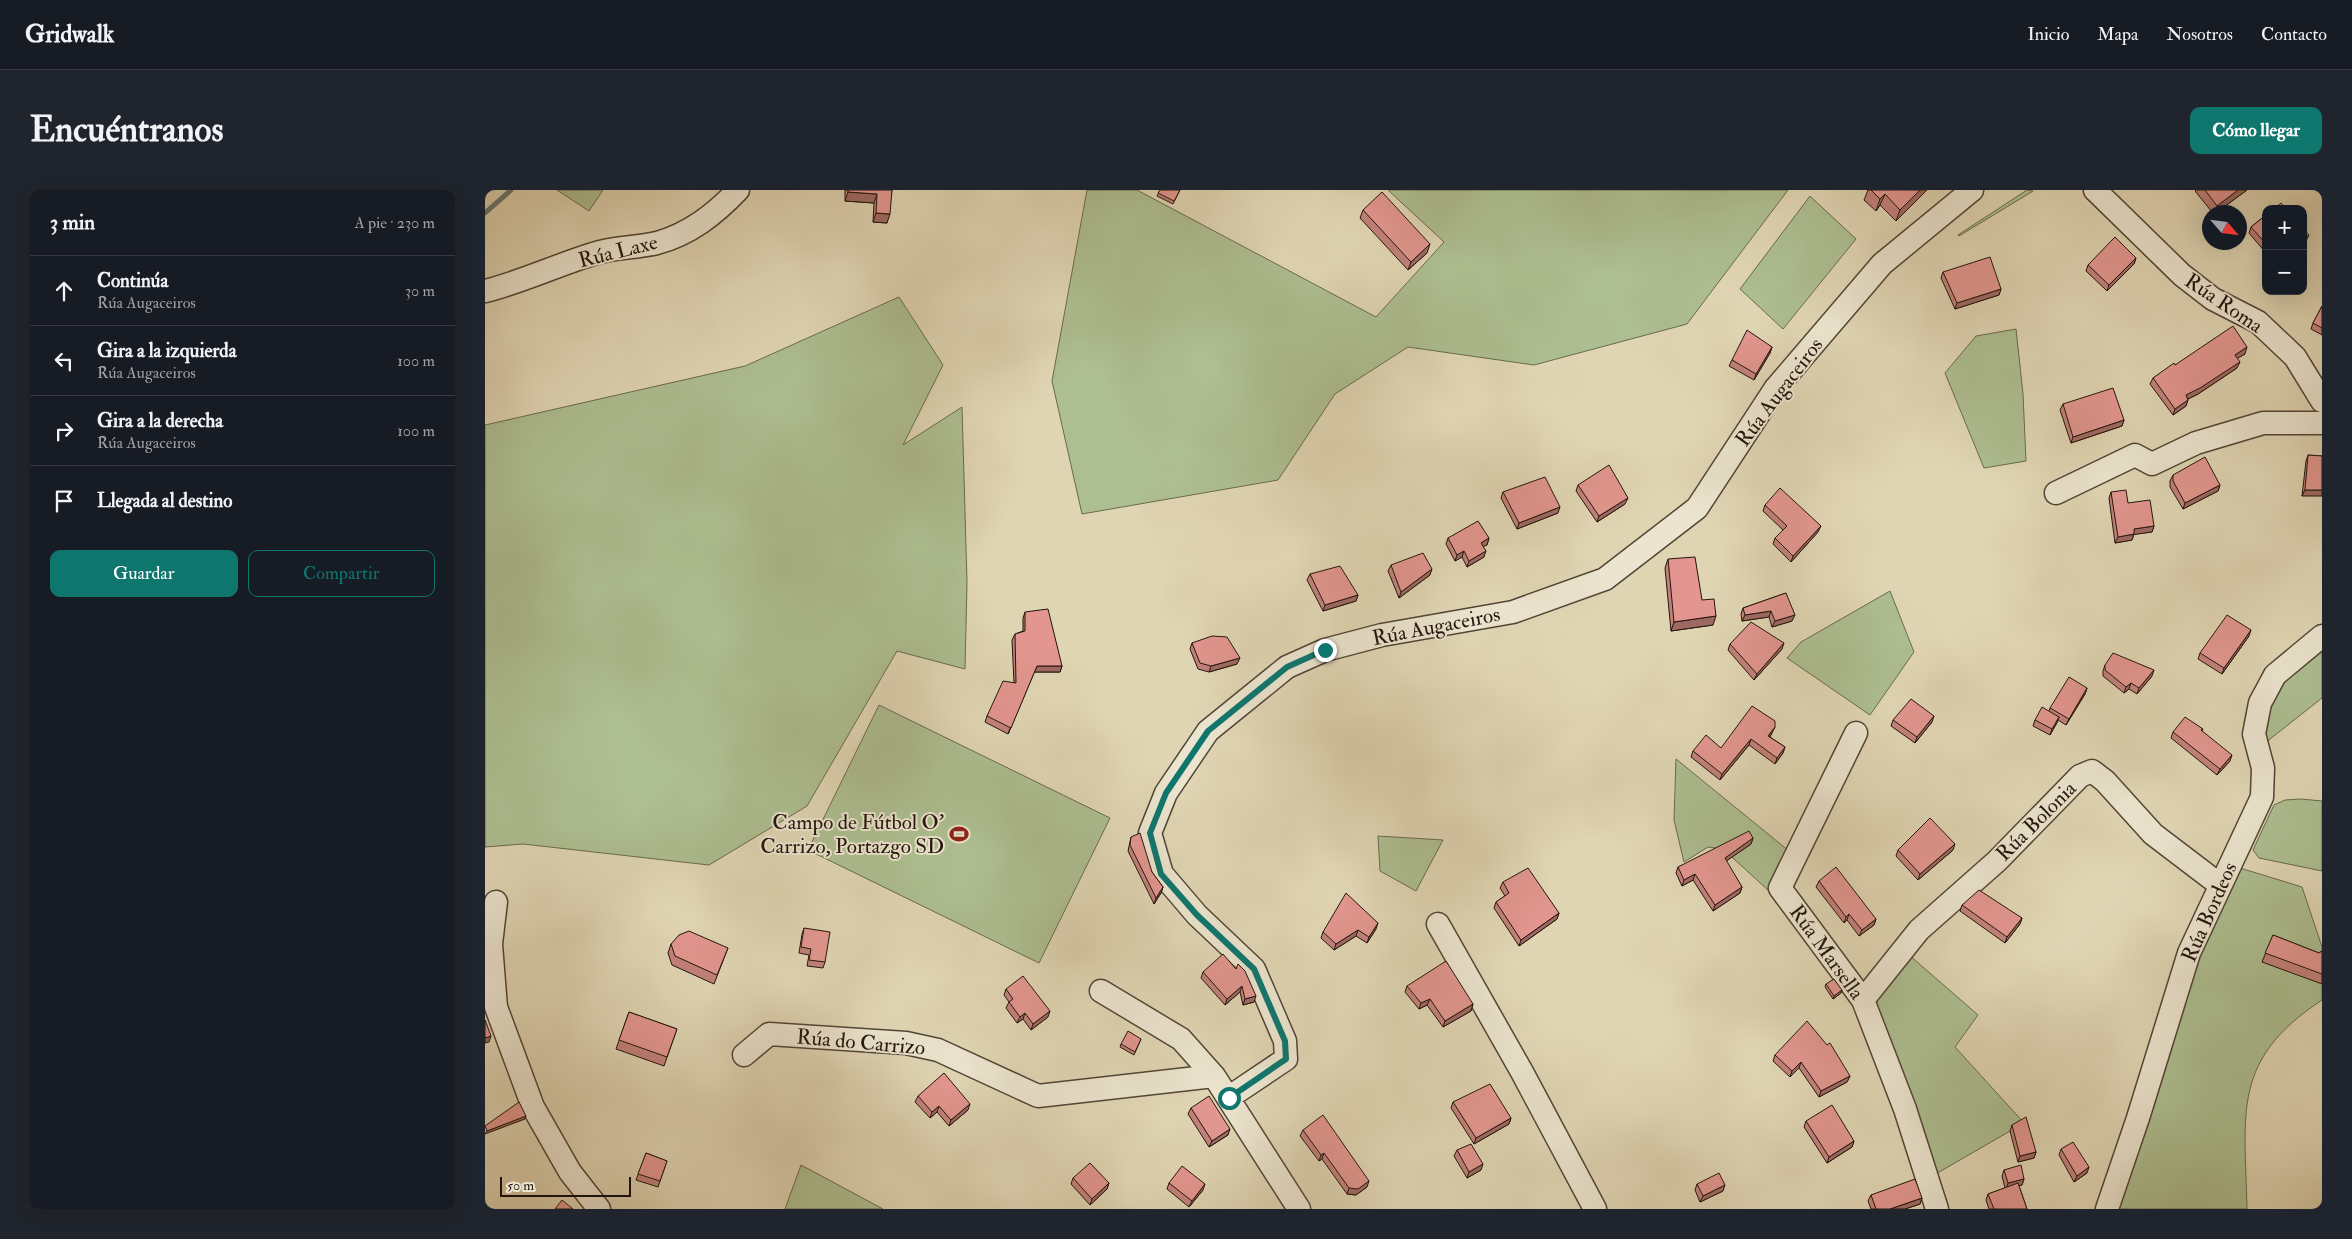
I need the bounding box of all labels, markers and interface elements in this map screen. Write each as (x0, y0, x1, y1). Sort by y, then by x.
text: Gridwalk (25, 19, 114, 50)
text: Inicio (2027, 23, 2069, 46)
text: Mapa (2097, 23, 2139, 46)
text: Nosotros (2167, 23, 2233, 46)
text: Contacto (2261, 23, 2327, 46)
button: Cómo llegar (2190, 107, 2322, 154)
text: Encuéntranos (30, 108, 223, 152)
north arrow (2202, 205, 2247, 250)
map controls (2262, 205, 2307, 295)
button: + (2262, 205, 2307, 250)
text: 3 min (50, 209, 95, 236)
text: A pie · 230 m (354, 213, 435, 233)
street label: Rúa Laxe (576, 229, 661, 274)
button: − (2262, 250, 2307, 295)
street label: Rúa Roma (2179, 267, 2268, 340)
text: Continúa (97, 269, 168, 293)
icon: ahead (50, 277, 78, 305)
text: 30 m (405, 281, 435, 301)
text: Rúa Augaceiros (97, 293, 196, 313)
street label: Rúa Augaceiros (1730, 332, 1829, 452)
text: Gira a la izquierda (97, 339, 236, 363)
icon: left (50, 347, 78, 375)
text: 100 m (397, 351, 435, 371)
text: Rúa Augaceiros (97, 363, 196, 383)
text: Gira a la derecha (97, 409, 223, 433)
icon: right (50, 417, 78, 445)
text: 100 m (397, 421, 435, 441)
text: Rúa Augaceiros (97, 433, 196, 453)
icon: arrive (50, 487, 78, 515)
text: Llegada al destino (97, 489, 232, 513)
button: Guardar (50, 550, 238, 597)
button: Compartir (248, 550, 435, 597)
street label: Rúa Augaceiros (1370, 601, 1502, 652)
route end (1314, 639, 1337, 662)
street label: Rúa Bolonia (1990, 775, 2083, 867)
place label: Campo de Fútbol O' Carrizo, Portazgo SD (760, 809, 944, 860)
sports icon: Campo de Fútbol O' Carrizo, Portazgo SD (948, 823, 970, 845)
street label: Rúa Bordeos (2175, 858, 2243, 966)
street label: Rúa Marsella (1783, 900, 1870, 1005)
street label: Rúa do Carrizo (796, 1023, 926, 1062)
route start (1218, 1087, 1241, 1110)
scale bar (500, 1174, 631, 1197)
text: 50 m (507, 1177, 534, 1194)

